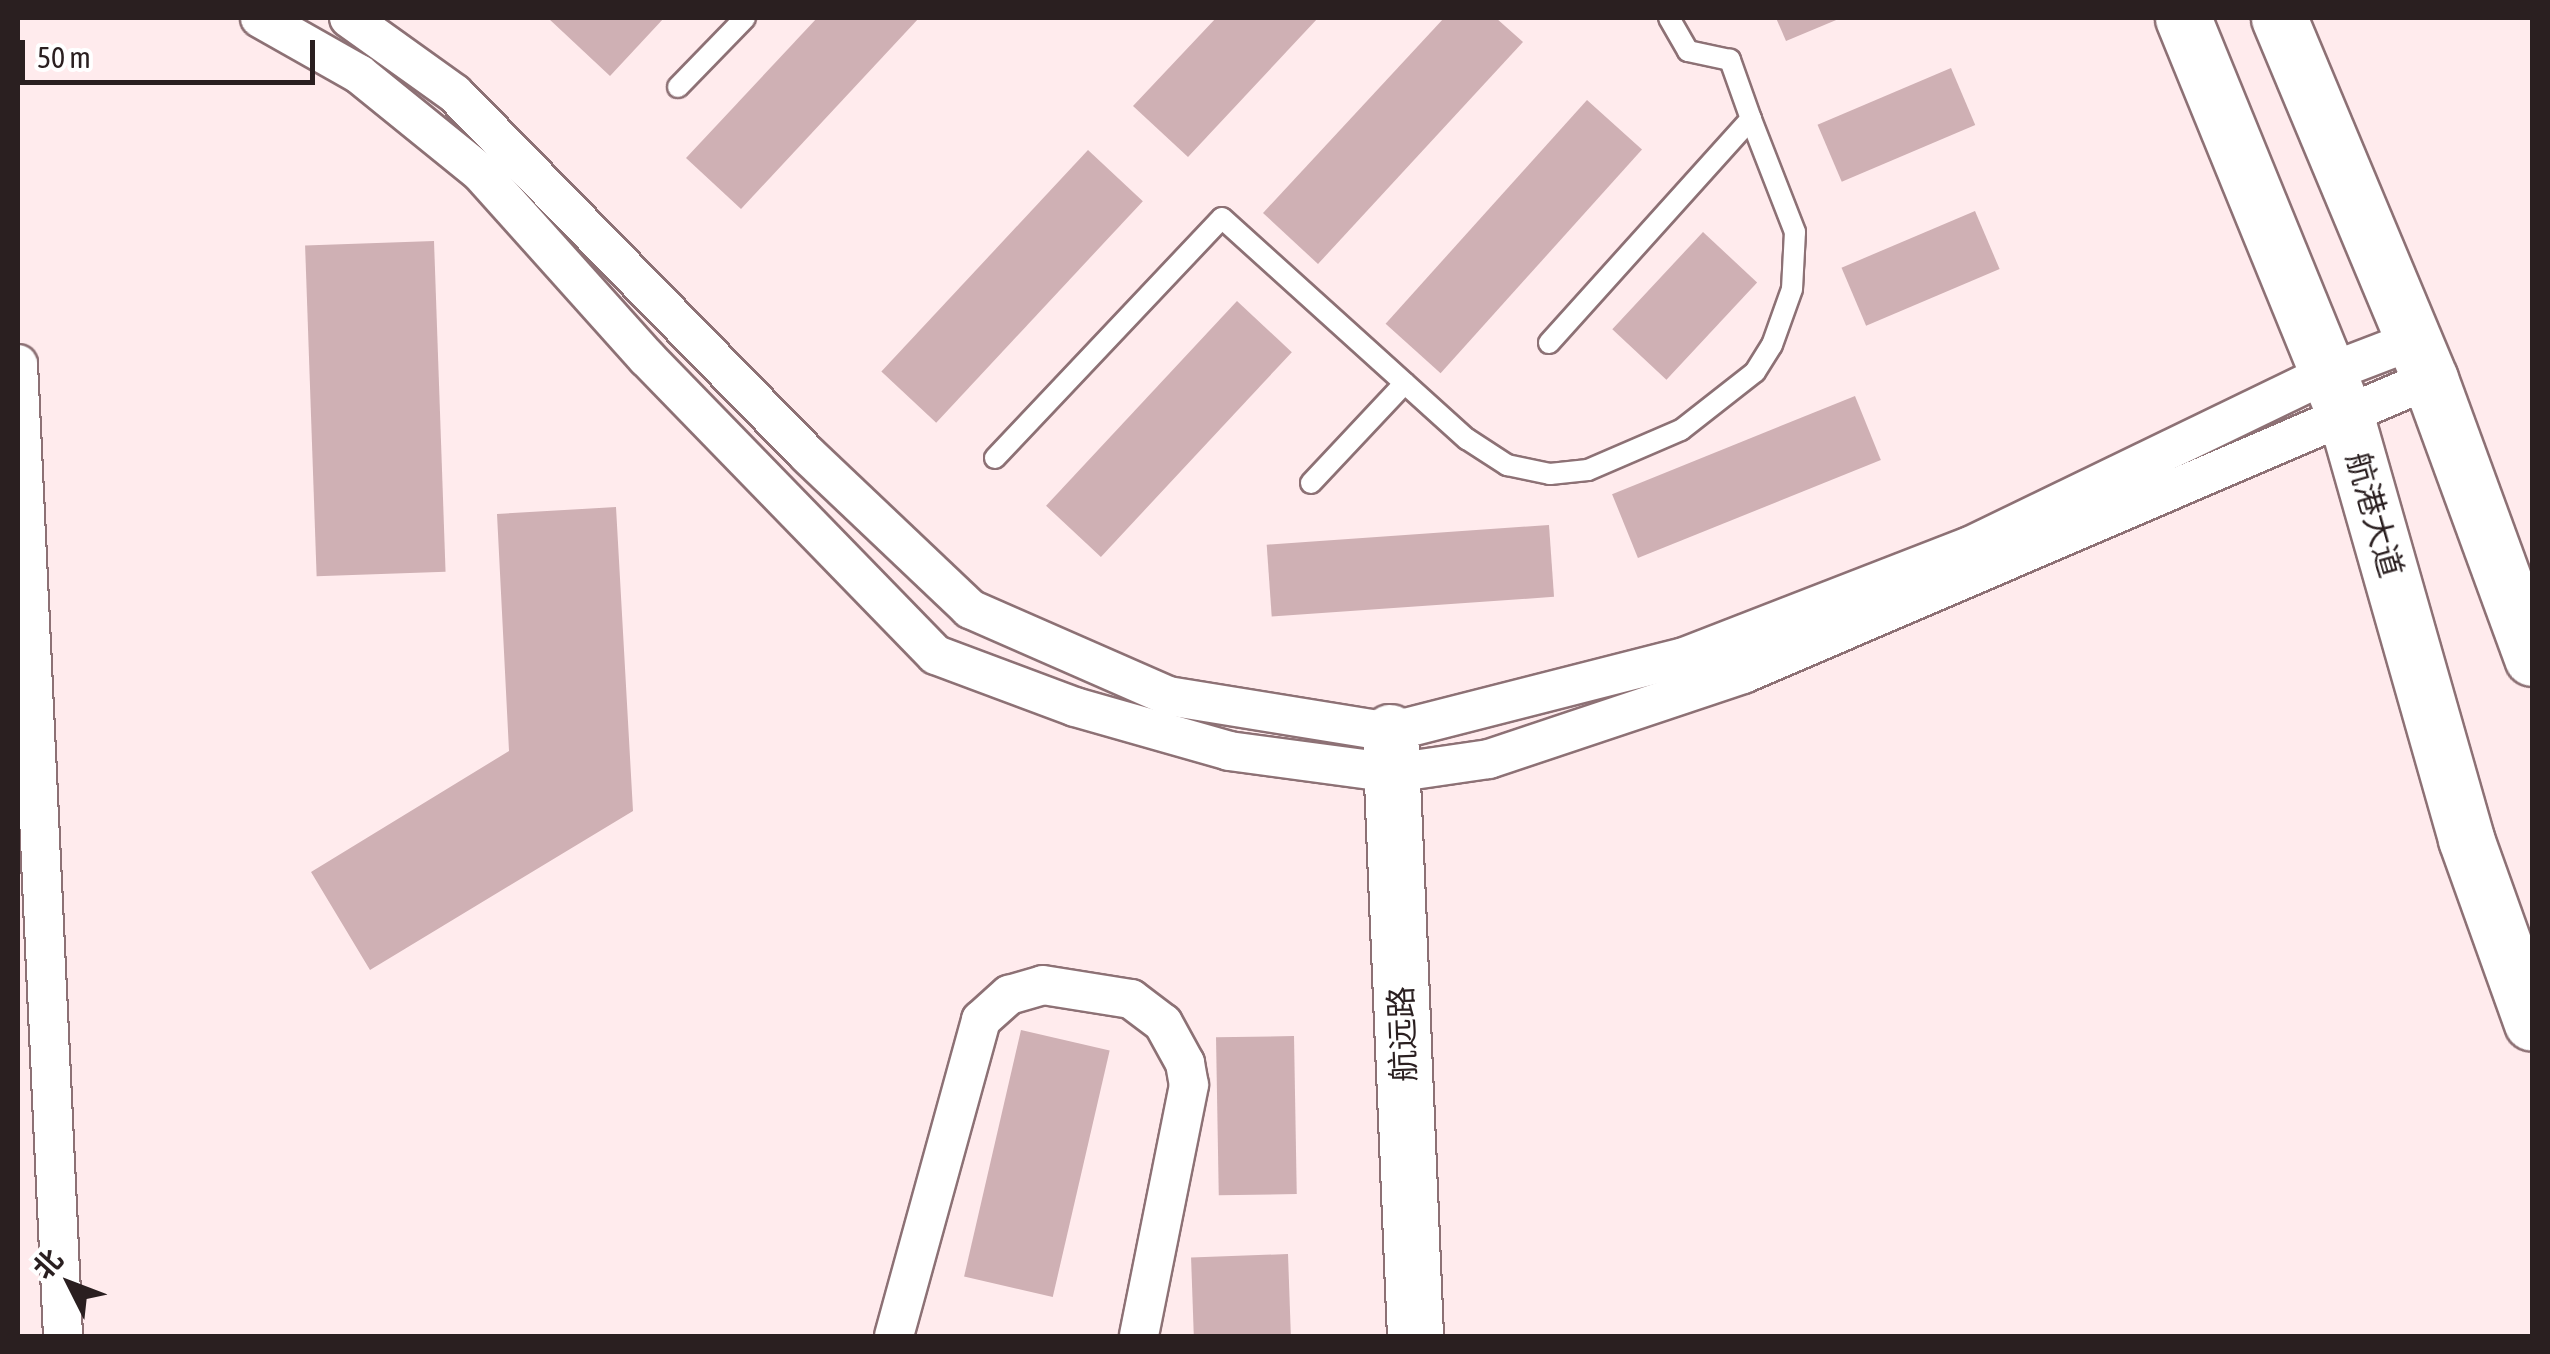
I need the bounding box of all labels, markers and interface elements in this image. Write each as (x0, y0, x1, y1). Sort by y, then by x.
scale bar (25, 20, 320, 82)
text: 50 m (37, 40, 91, 74)
street label: 航港大道 (2338, 448, 2410, 582)
street label: 航远路 (1382, 985, 1424, 1083)
north arrow (20, 1234, 120, 1334)
text: 北 (26, 1243, 69, 1285)

